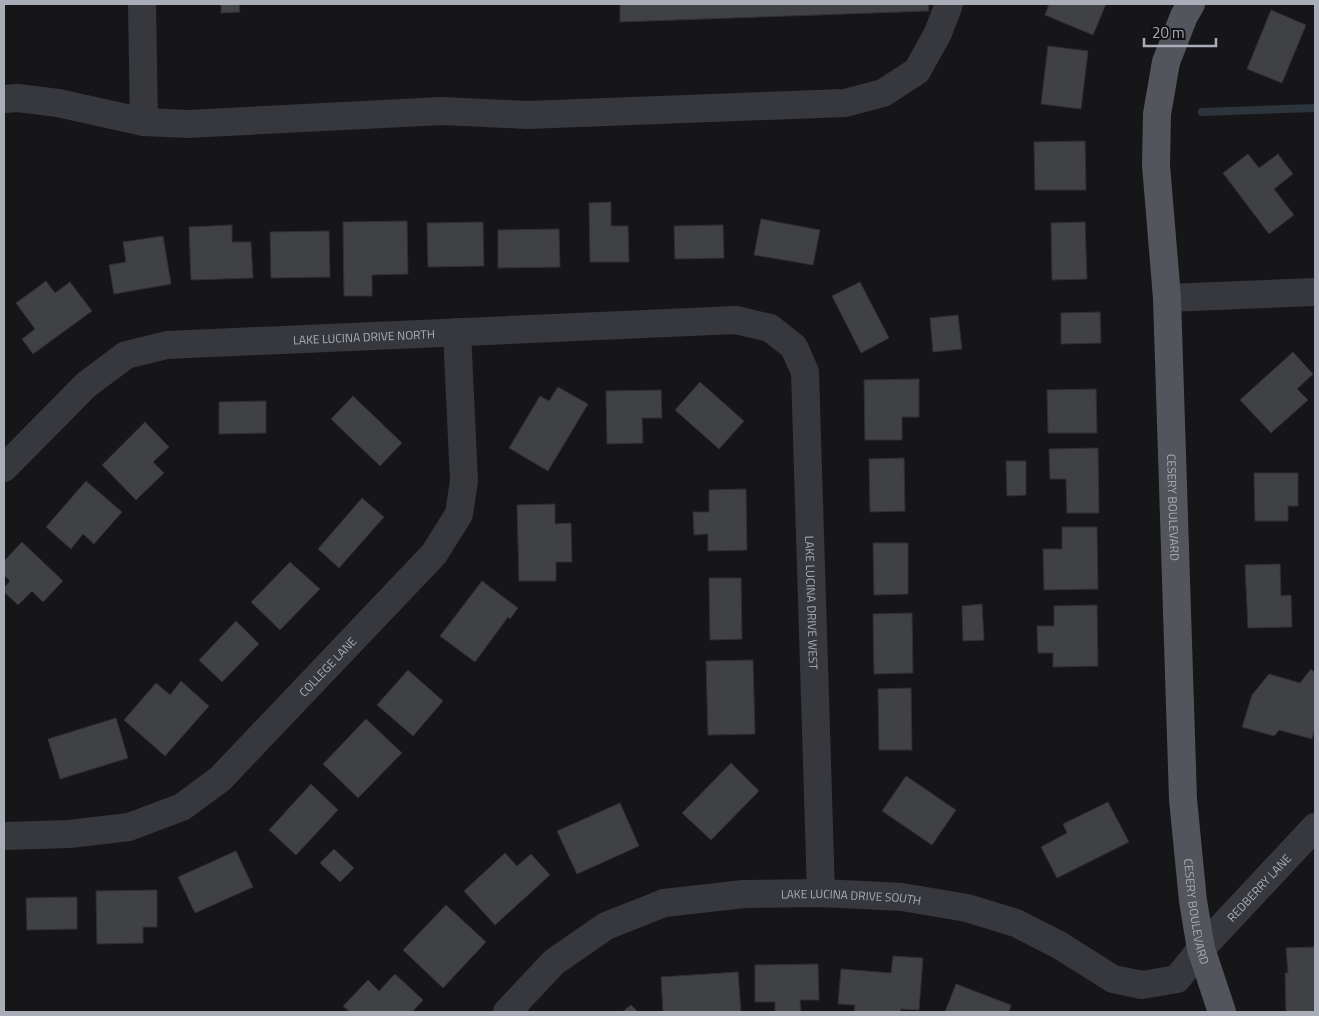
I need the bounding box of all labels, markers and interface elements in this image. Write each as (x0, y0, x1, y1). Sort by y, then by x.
scale bar (1144, 15, 1216, 47)
text: 20 m (1152, 21, 1185, 44)
street label: LAKE LUCINA DRIVE NORTH (293, 324, 435, 349)
street label: CESERY BOULEVARD (1162, 454, 1185, 561)
street label: LAKE LUCINA DRIVE WEST (801, 535, 824, 671)
street label: COLLEGE LANE (294, 632, 361, 701)
street label: REDBERRY LANE (1222, 849, 1296, 926)
street label: CESERY BOULEVARD (1179, 858, 1215, 967)
street label: LAKE LUCINA DRIVE SOUTH (781, 883, 923, 910)

